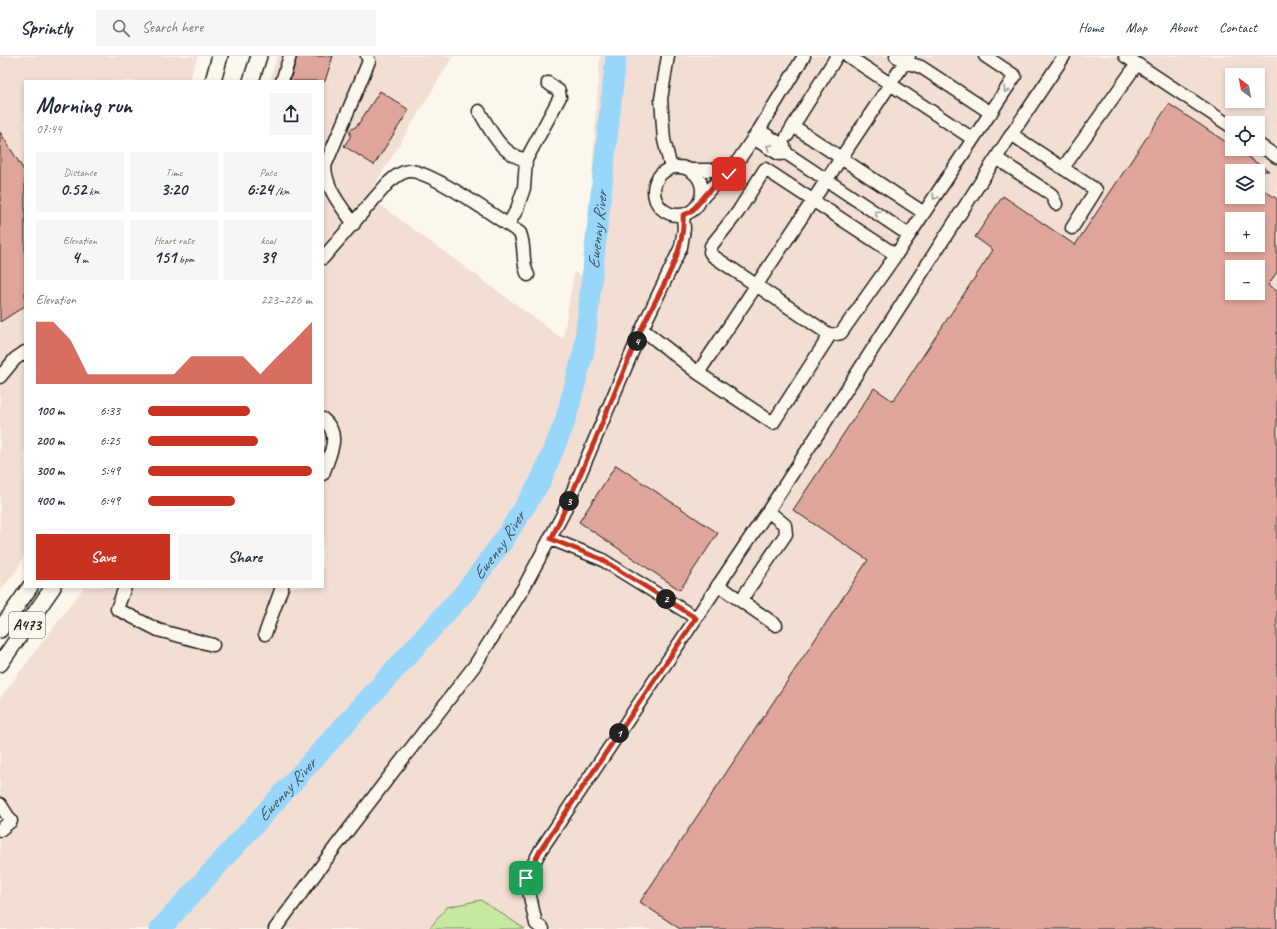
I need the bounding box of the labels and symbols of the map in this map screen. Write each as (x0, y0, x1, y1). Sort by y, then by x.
north arrow (1225, 68, 1265, 108)
one-way arrow (1003, 86, 1011, 93)
one-way arrow (766, 145, 773, 152)
pin (712, 157, 746, 191)
water label: Ewenny River (583, 187, 613, 270)
one-way arrow (932, 193, 939, 200)
one-way arrow (874, 211, 881, 218)
pin: 4 (627, 331, 647, 351)
pin: 3 (559, 491, 579, 511)
water label: Ewenny River (468, 505, 531, 584)
pin: 2 (656, 589, 676, 609)
road number: A473 (9, 612, 45, 638)
pin: 1 (609, 723, 629, 743)
water label: Ewenny River (253, 752, 322, 826)
pin (509, 861, 543, 895)

